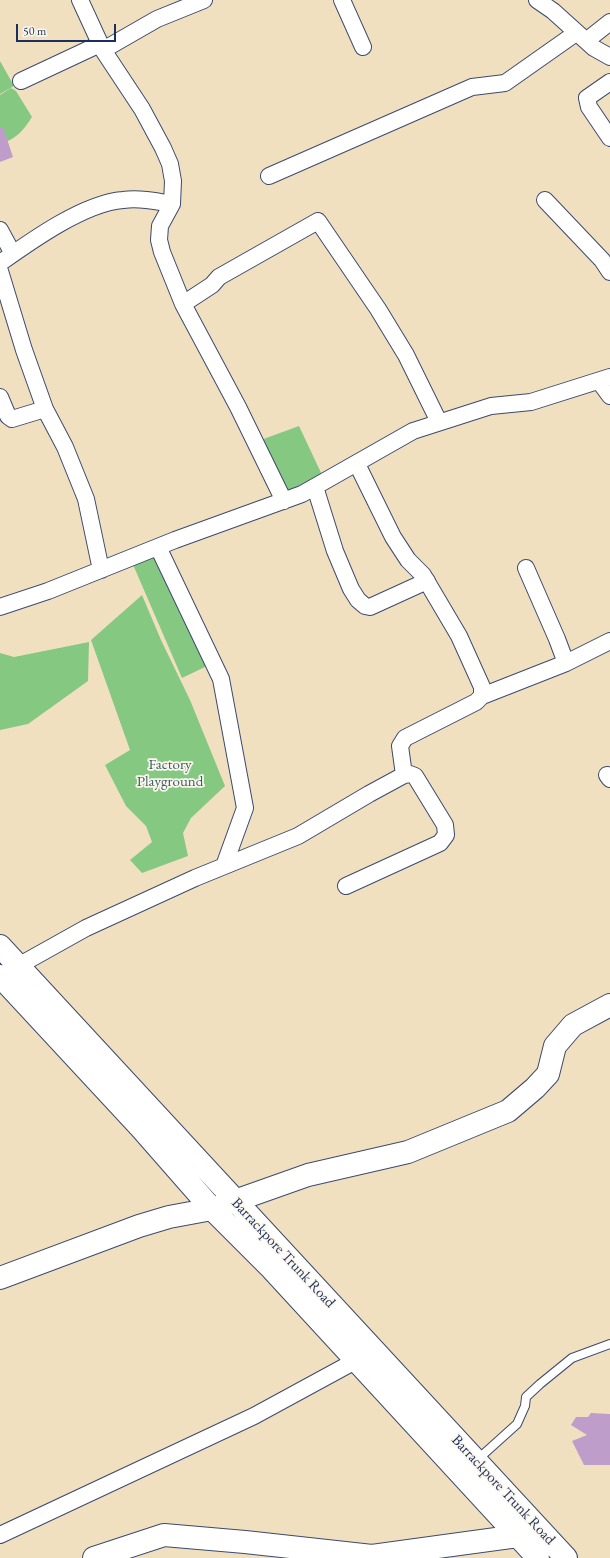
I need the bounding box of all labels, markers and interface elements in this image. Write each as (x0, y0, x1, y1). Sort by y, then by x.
scale bar (18, 16, 118, 42)
text: 50 m (23, 23, 46, 39)
park label: Factory Playground (137, 756, 203, 791)
street label: Barrackpore Trunk Road (227, 1194, 339, 1312)
street label: Barrackpore Trunk Road (447, 1431, 559, 1549)

